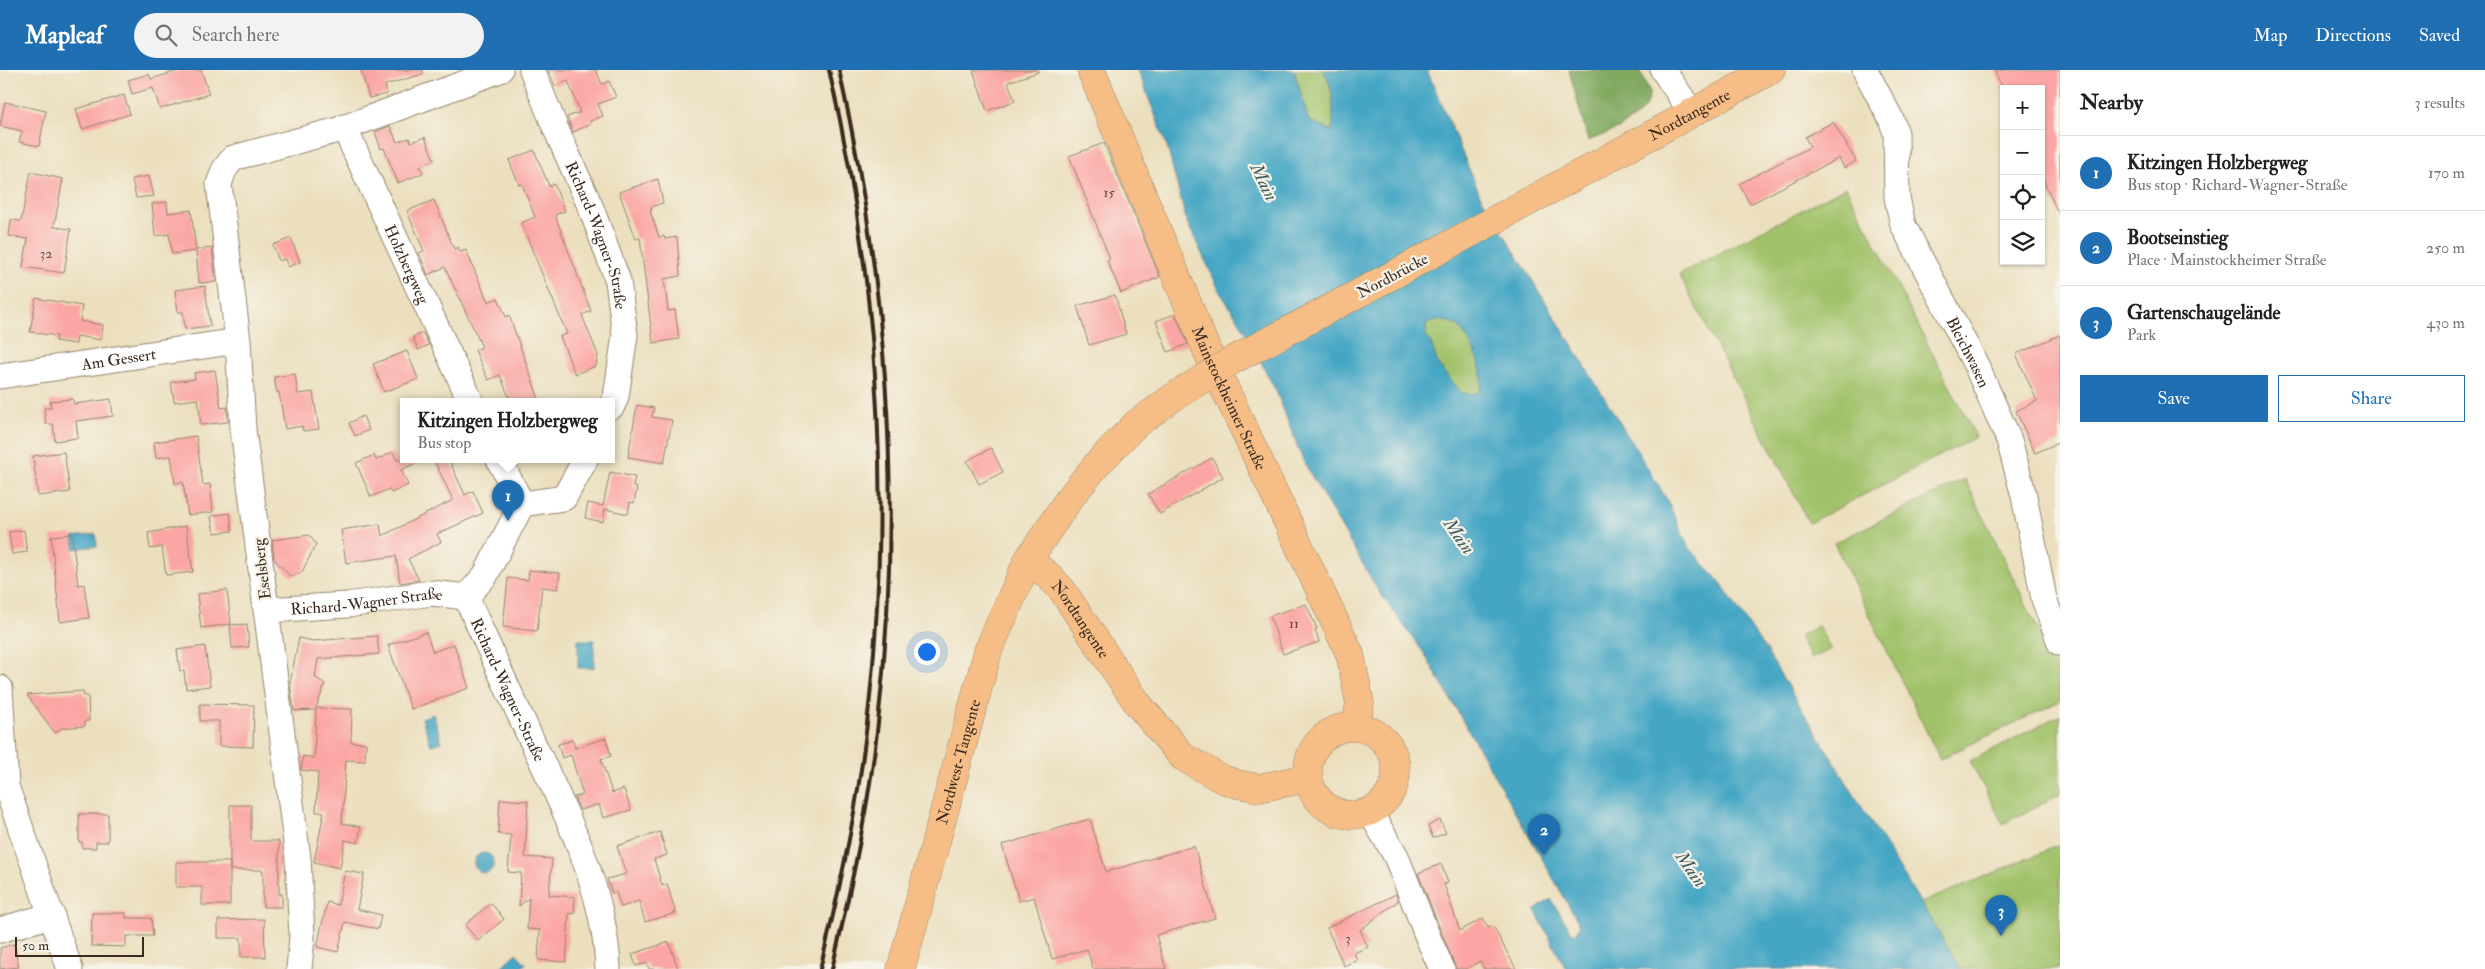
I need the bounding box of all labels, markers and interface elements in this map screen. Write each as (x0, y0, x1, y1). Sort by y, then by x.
search box (134, 13, 484, 58)
text: Mapleaf (25, 20, 104, 51)
icon: search (152, 21, 180, 49)
text: Search here (192, 23, 279, 47)
text: Map (2254, 24, 2287, 47)
text: Directions (2315, 24, 2391, 47)
text: Saved (2419, 24, 2460, 47)
street label: Nordtangente (1645, 85, 1734, 145)
map controls (2000, 85, 2045, 265)
button: + (2000, 85, 2045, 130)
text: Nearby (2080, 89, 2143, 116)
text: 3 results (2414, 93, 2465, 113)
button: − (2000, 130, 2045, 175)
text: Kitzingen Holzbergweg (2127, 151, 2307, 175)
street label: Richard-Wagner-Straße (560, 158, 631, 311)
water label: Main (1244, 159, 1282, 205)
text: 1 (2093, 163, 2099, 183)
text: 170 m (2428, 163, 2465, 183)
button: locate (2000, 175, 2045, 220)
text: Bus stop · Richard-Wagner-Straße (2127, 175, 2347, 195)
house number: 15 (1103, 184, 1115, 201)
button: layers (2000, 220, 2045, 265)
street label: Holzbergweg (379, 222, 434, 308)
text: Bootseinstieg (2127, 226, 2228, 250)
text: 2 (2092, 238, 2100, 258)
text: 250 m (2426, 238, 2465, 258)
house number: 32 (40, 245, 52, 262)
street label: Nordbrücke (1353, 249, 1432, 303)
text: Place · Mainstockheimer Straße (2127, 250, 2327, 270)
text: Gartenschaugelände (2127, 301, 2281, 325)
text: 3 (2093, 313, 2099, 333)
text: 430 m (2426, 313, 2465, 333)
street label: Bleichwasen (1942, 314, 1994, 391)
street label: Mainstockheimer Straße (1187, 323, 1271, 474)
text: Park (2127, 325, 2156, 345)
street label: Am Gessert (79, 344, 157, 375)
button: Save (2080, 375, 2268, 422)
button: Share (2278, 375, 2465, 422)
popup (400, 398, 615, 463)
text: Kitzingen Holzbergweg (417, 409, 598, 433)
text: Bus stop (417, 433, 471, 453)
pin: 1 (492, 480, 524, 521)
water label: Main (1437, 513, 1479, 559)
street label: Eselsberg (248, 536, 276, 601)
street label: Nordtangente (1047, 576, 1114, 663)
street label: Richard-Wagner Straße (290, 583, 444, 619)
street label: Richard-Wagner-Straße (466, 615, 549, 765)
house number: 11 (1289, 615, 1299, 632)
your location (914, 639, 940, 665)
street label: Nordwest-Tangente (932, 697, 985, 827)
pin: 2 (1528, 814, 1560, 855)
water label: Main (1669, 846, 1711, 892)
pin: 3 (1985, 895, 2017, 936)
house number: 3 (1345, 930, 1351, 947)
scale bar (15, 934, 144, 957)
text: 50 m (22, 937, 49, 954)

